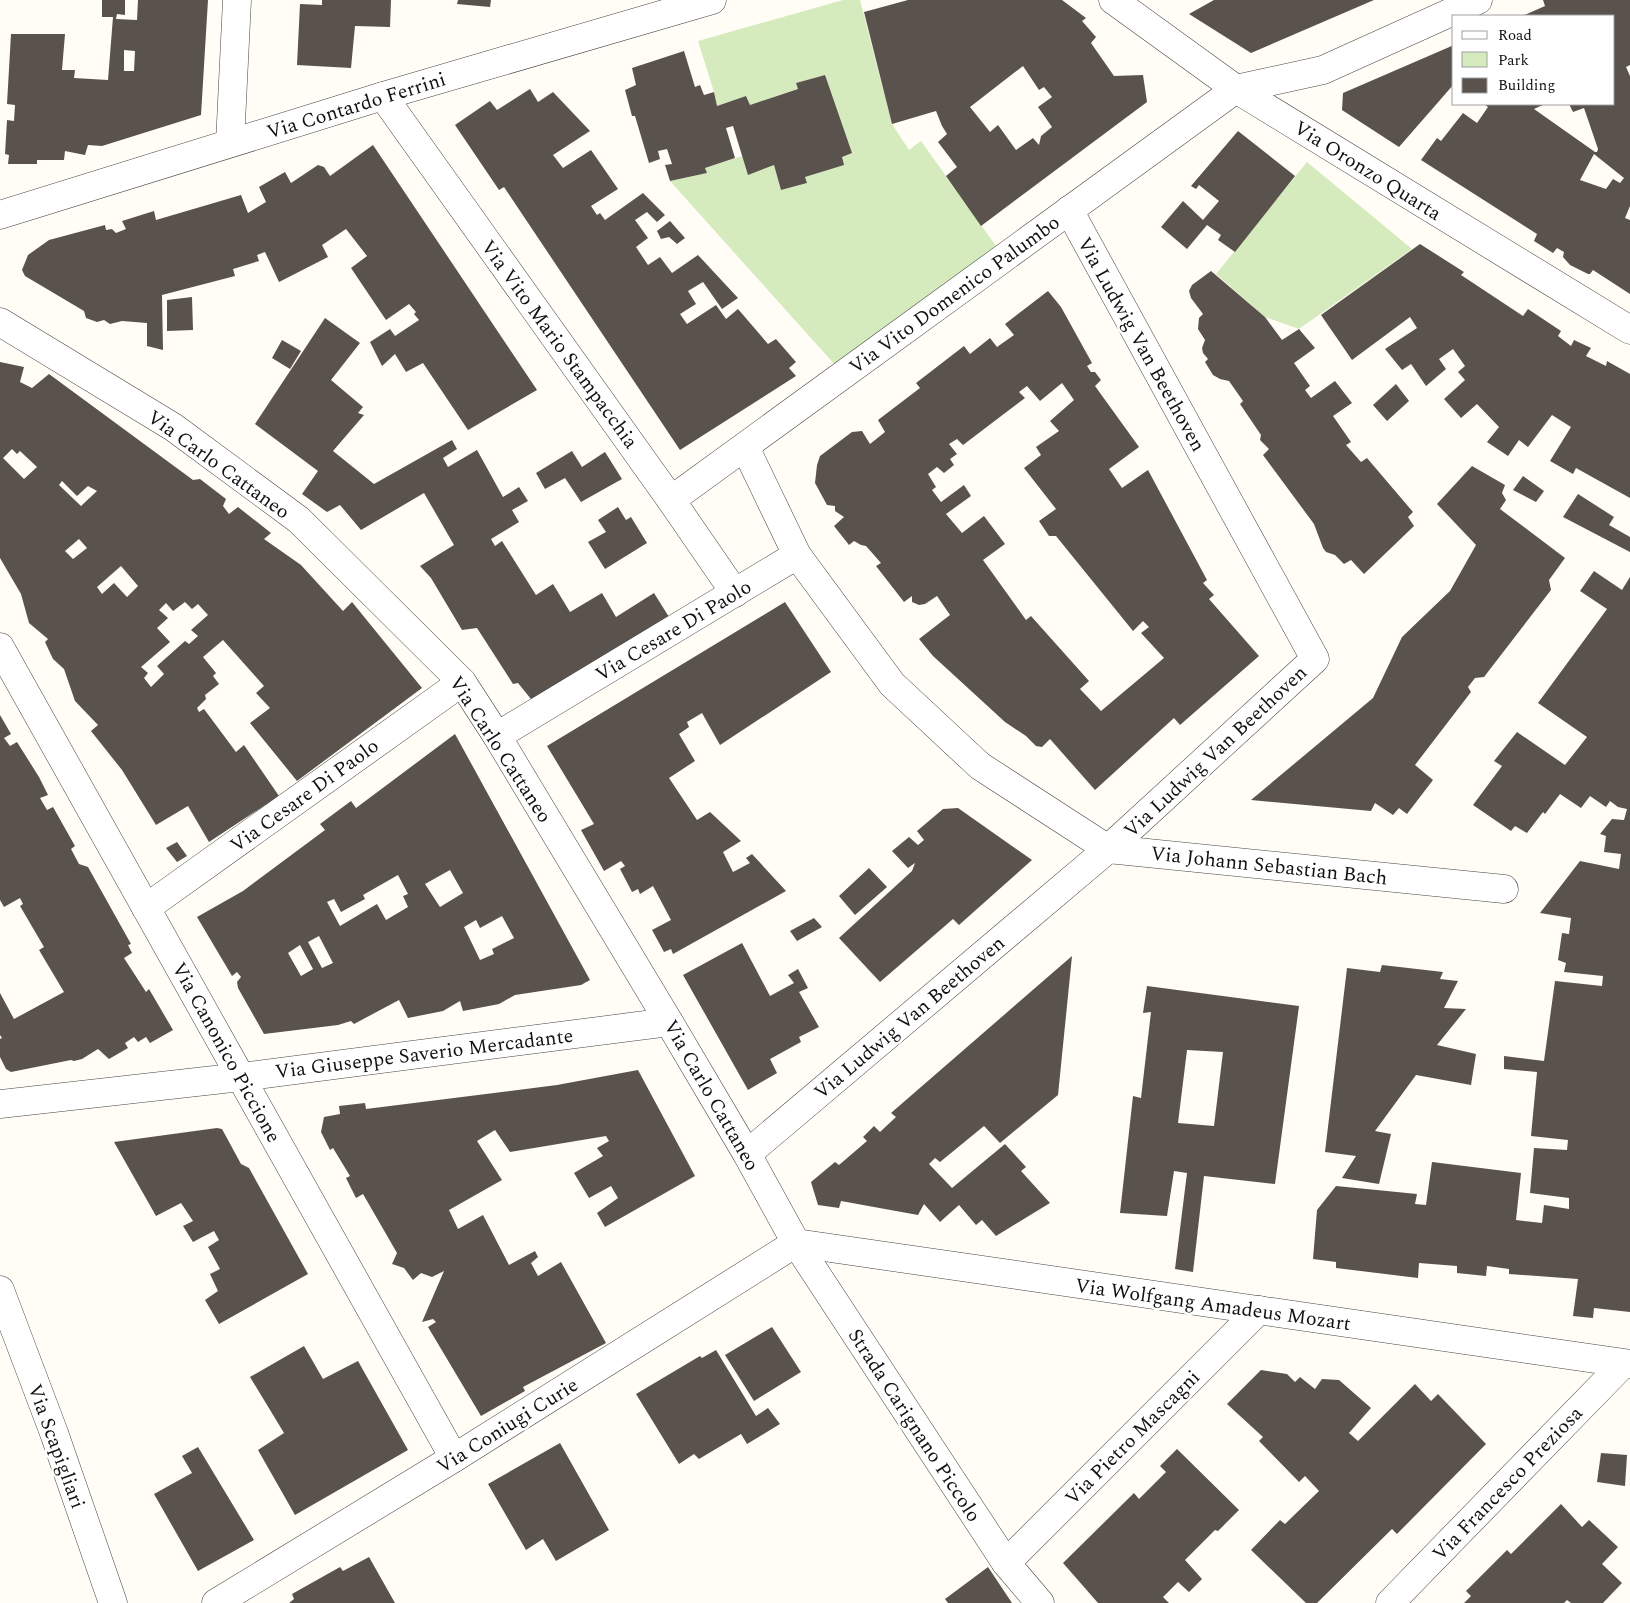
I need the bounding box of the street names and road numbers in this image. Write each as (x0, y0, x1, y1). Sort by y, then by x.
street label: Via Contardo Ferrini (263, 64, 450, 147)
street label: Via Oronzo Quarta (1288, 113, 1447, 229)
street label: Via Vito Domenico Palumbo (843, 208, 1066, 382)
street label: Via Ludwig Van Beethoven (1069, 232, 1213, 457)
street label: Via Vito Mario Stampacchia (473, 234, 645, 455)
street label: Via Carlo Cattaneo (141, 403, 296, 527)
street label: Via Cesare Di Paolo (590, 572, 757, 689)
street label: Via Ludwig Van Beethoven (1117, 658, 1314, 845)
street label: Via Carlo Cattaneo (441, 670, 559, 829)
street label: Via Cesare Di Paolo (224, 732, 385, 860)
street label: Via Johann Sebastian Bach (1149, 839, 1389, 893)
street label: Via Ludwig Van Beethoven (808, 929, 1012, 1107)
street label: Via Canonico Piccione (164, 957, 288, 1148)
street label: Via Carlo Cattaneo (656, 1014, 767, 1177)
street label: Via Giuseppe Saverio Mercadante (273, 1021, 575, 1087)
street label: Via Wolfgang Amadeus Mozart (1073, 1271, 1353, 1339)
street label: Strada Carignano Piccolo (840, 1323, 988, 1528)
street label: Via Pietro Mascagni (1058, 1363, 1207, 1512)
street label: Via Coniugi Curie (431, 1370, 584, 1481)
street label: Via Scapigliari (20, 1380, 93, 1513)
street label: Via Francesco Preziosa (1425, 1399, 1590, 1568)

